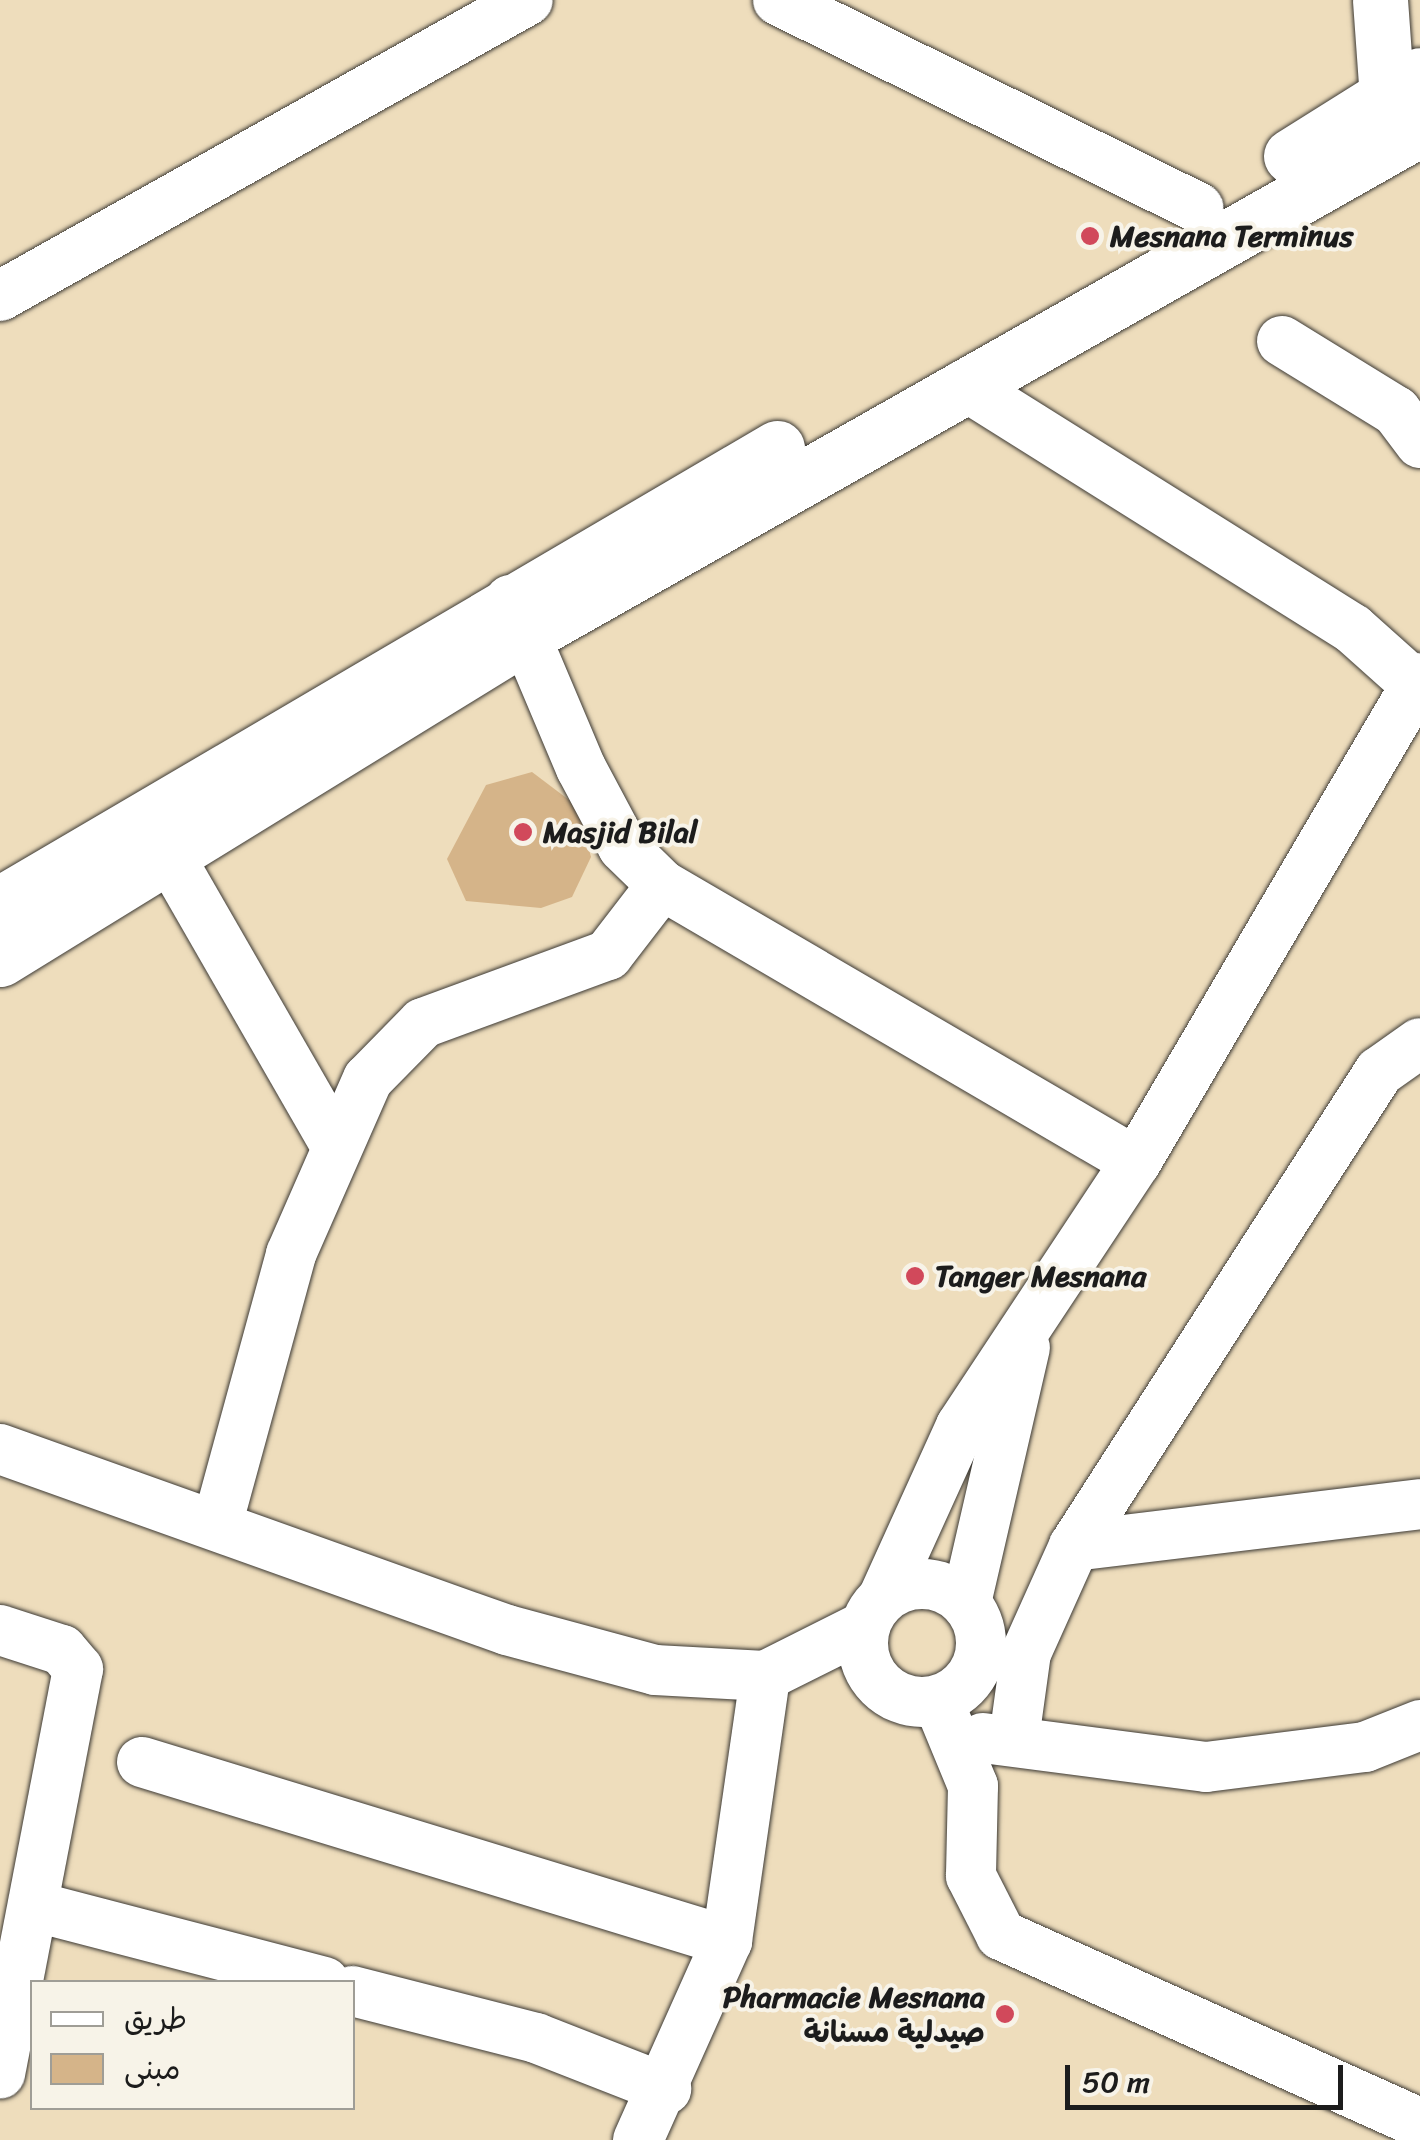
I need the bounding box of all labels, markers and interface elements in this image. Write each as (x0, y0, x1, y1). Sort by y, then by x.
place label: Mesnana Terminus (1110, 218, 1353, 254)
marker: Mesnana Terminus (1079, 225, 1101, 247)
place label: Masjid Bilal (543, 814, 697, 850)
marker: Masjid Bilal (512, 821, 534, 843)
place label: Tanger Mesnana (935, 1258, 1147, 1294)
marker: Tanger Mesnana (904, 1265, 926, 1287)
place label: Pharmacie Mesnana صيدلية مسنانة (723, 1979, 985, 2050)
legend (30, 1980, 355, 2110)
text: طريق (124, 1992, 187, 2046)
marker: Pharmacie Mesnana صيدلية مسنانة (994, 2003, 1016, 2025)
text: مبنى (124, 2042, 180, 2096)
scale bar (1070, 2045, 1348, 2107)
text: 50 m (1082, 2055, 1150, 2109)

